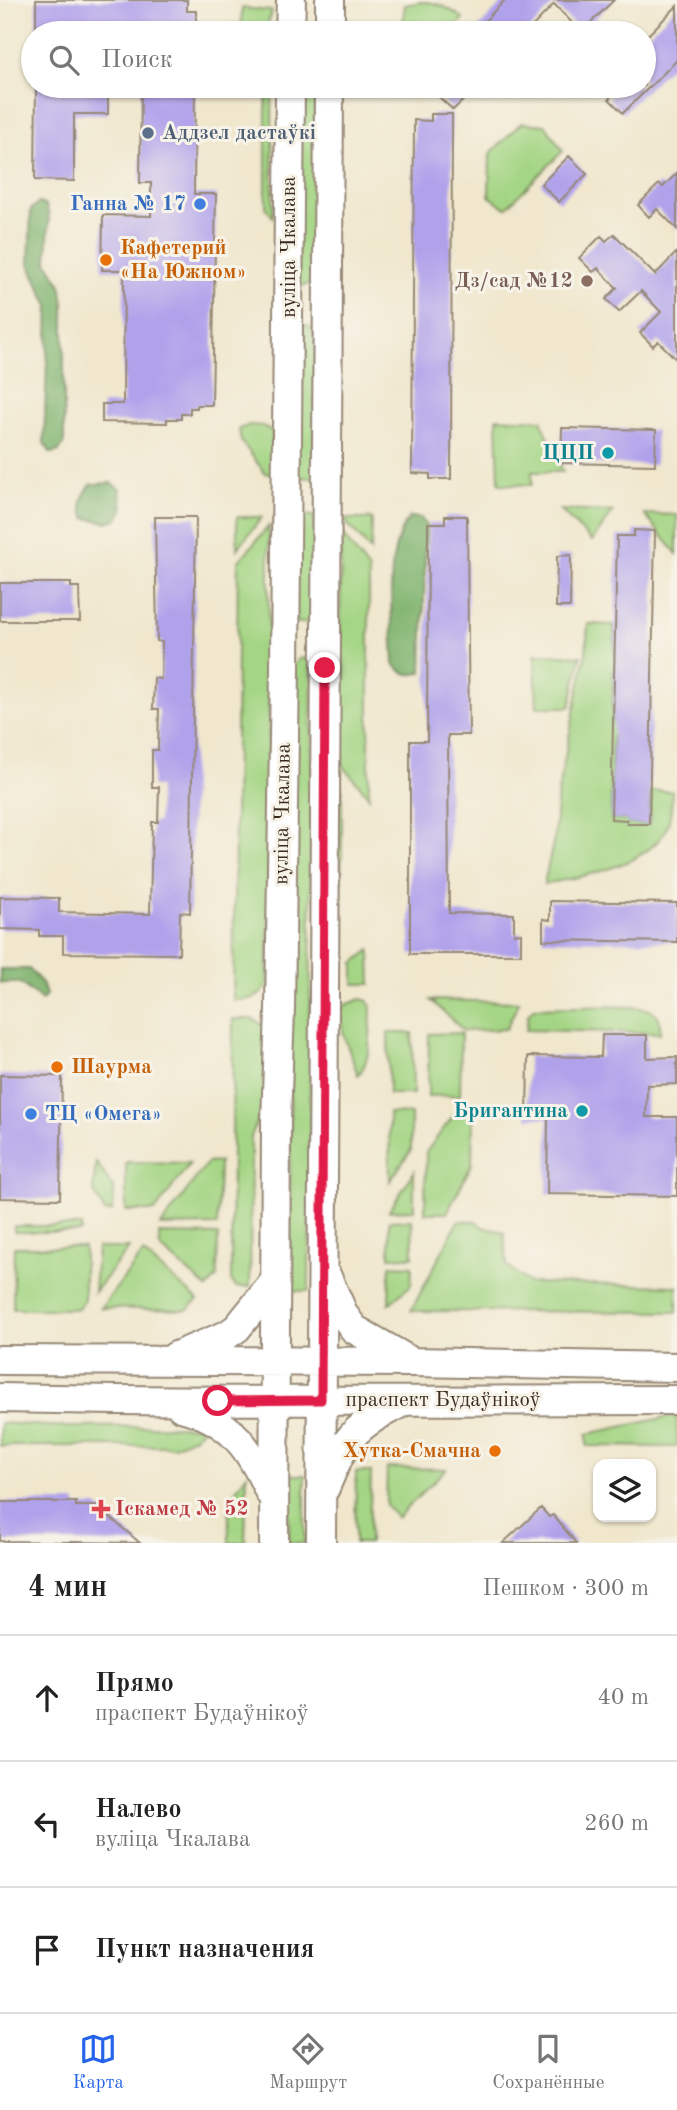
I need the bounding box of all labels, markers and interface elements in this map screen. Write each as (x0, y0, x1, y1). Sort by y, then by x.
search box (21, 21, 656, 98)
icon: search (45, 41, 83, 79)
text: Поиск (101, 47, 173, 73)
place label: Аддзел дастаўкі (162, 123, 316, 144)
marker: Аддзел дастаўкі (140, 125, 156, 141)
street label: вуліца Чкалава (279, 176, 300, 318)
place label: Ганна № 17 (70, 194, 186, 215)
marker: Ганна № 17 (192, 196, 208, 212)
place label: Кафетерий «На Южном» (120, 238, 246, 283)
marker: Кафетерий «На Южном» (98, 252, 114, 268)
place label: Дз/сад №12 (455, 271, 573, 292)
marker: Дз/сад №12 (579, 273, 595, 289)
place label: ЦЦП (542, 443, 594, 464)
marker: ЦЦП (600, 445, 616, 461)
route end (309, 652, 340, 683)
street label: вуліца Чкалава (271, 743, 295, 885)
place label: Шаурма (71, 1057, 152, 1078)
marker: Шаурма (49, 1059, 65, 1075)
place label: Бригантина (453, 1101, 568, 1122)
marker: Бригантина (574, 1103, 590, 1119)
place label: ТЦ «Омега» (45, 1104, 162, 1125)
marker: ТЦ «Омега» (23, 1106, 39, 1122)
route start (202, 1385, 233, 1416)
street label: праспект Будаўнікоў (345, 1390, 541, 1411)
place label: Хутка-Смачна (343, 1441, 481, 1462)
marker: Хутка-Смачна (487, 1443, 503, 1459)
map controls (593, 1459, 656, 1522)
button: layers (593, 1459, 656, 1522)
place label: Іскамед № 52 (115, 1499, 249, 1520)
marker: Іскамед № 52 (93, 1501, 109, 1517)
text: 4 мин (28, 1573, 107, 1603)
text: Пешком · 300 m (483, 1577, 649, 1600)
text: Прямо (95, 1671, 174, 1697)
icon: ahead (28, 1679, 66, 1717)
text: 40 m (598, 1686, 649, 1709)
text: праспект Будаўнікоў (95, 1702, 309, 1725)
text: Налево (95, 1797, 182, 1823)
icon: left (28, 1805, 66, 1843)
text: 260 m (584, 1812, 649, 1835)
text: вуліца Чкалава (95, 1828, 250, 1851)
icon: arrive (28, 1931, 66, 1969)
text: Пункт назначения (95, 1937, 314, 1963)
tab: Карта (73, 2030, 124, 2095)
tab: Маршрут (269, 2030, 347, 2095)
tab: Сохранённые (492, 2030, 604, 2095)

